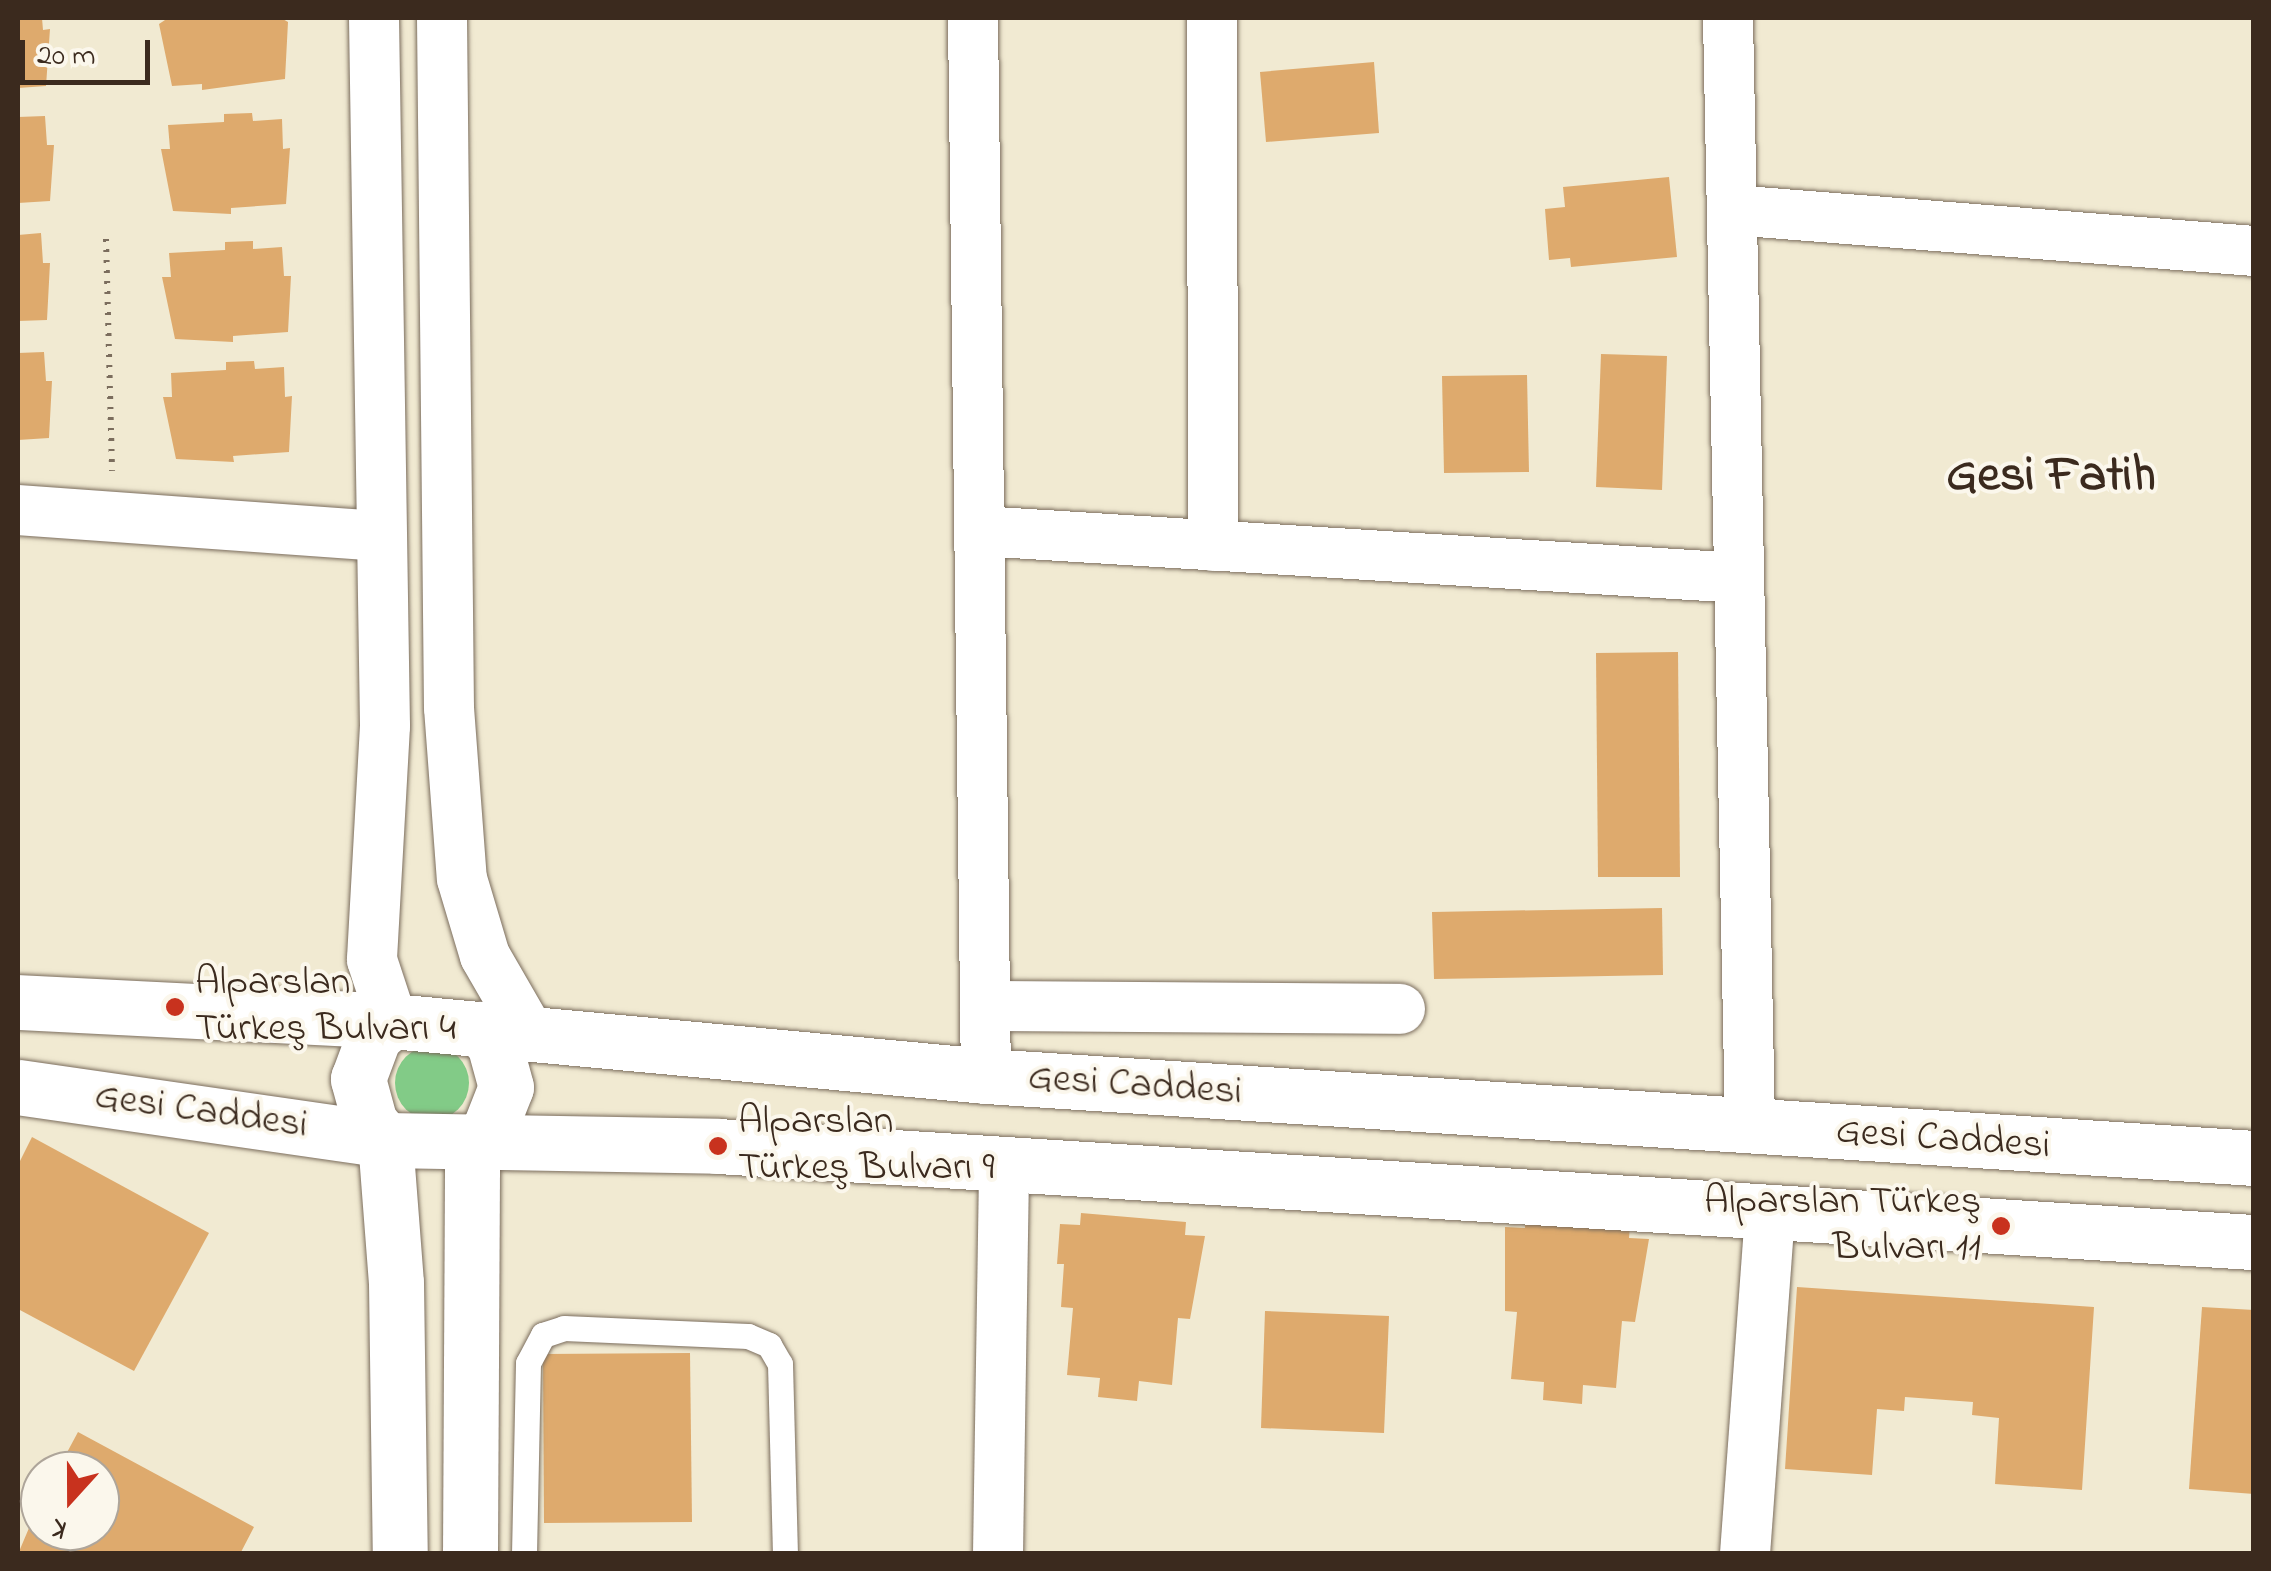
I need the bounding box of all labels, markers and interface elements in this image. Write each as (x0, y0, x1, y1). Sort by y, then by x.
scale bar (25, 20, 155, 82)
text: 20 m (37, 35, 96, 79)
district label: Gesi Fatih (1946, 447, 2156, 507)
place label: Alparslan Türkeş Bulvarı 4 (195, 960, 456, 1054)
marker: Alparslan Türkeş Bulvarı 4 (164, 996, 186, 1018)
street label: Gesi Caddesi (1026, 1055, 1244, 1117)
street label: Gesi Caddesi (91, 1073, 311, 1151)
place label: Alparslan Türkeş Bulvarı 9 (738, 1099, 995, 1193)
street label: Gesi Caddesi (1834, 1109, 2052, 1171)
marker: Alparslan Türkeş Bulvarı 9 (707, 1135, 729, 1157)
place label: Alparslan Türkeş Bulvarı 11 (1704, 1179, 1981, 1273)
marker: Alparslan Türkeş Bulvarı 11 (1990, 1215, 2012, 1237)
north arrow (20, 1451, 120, 1551)
text: K (46, 1506, 73, 1549)

